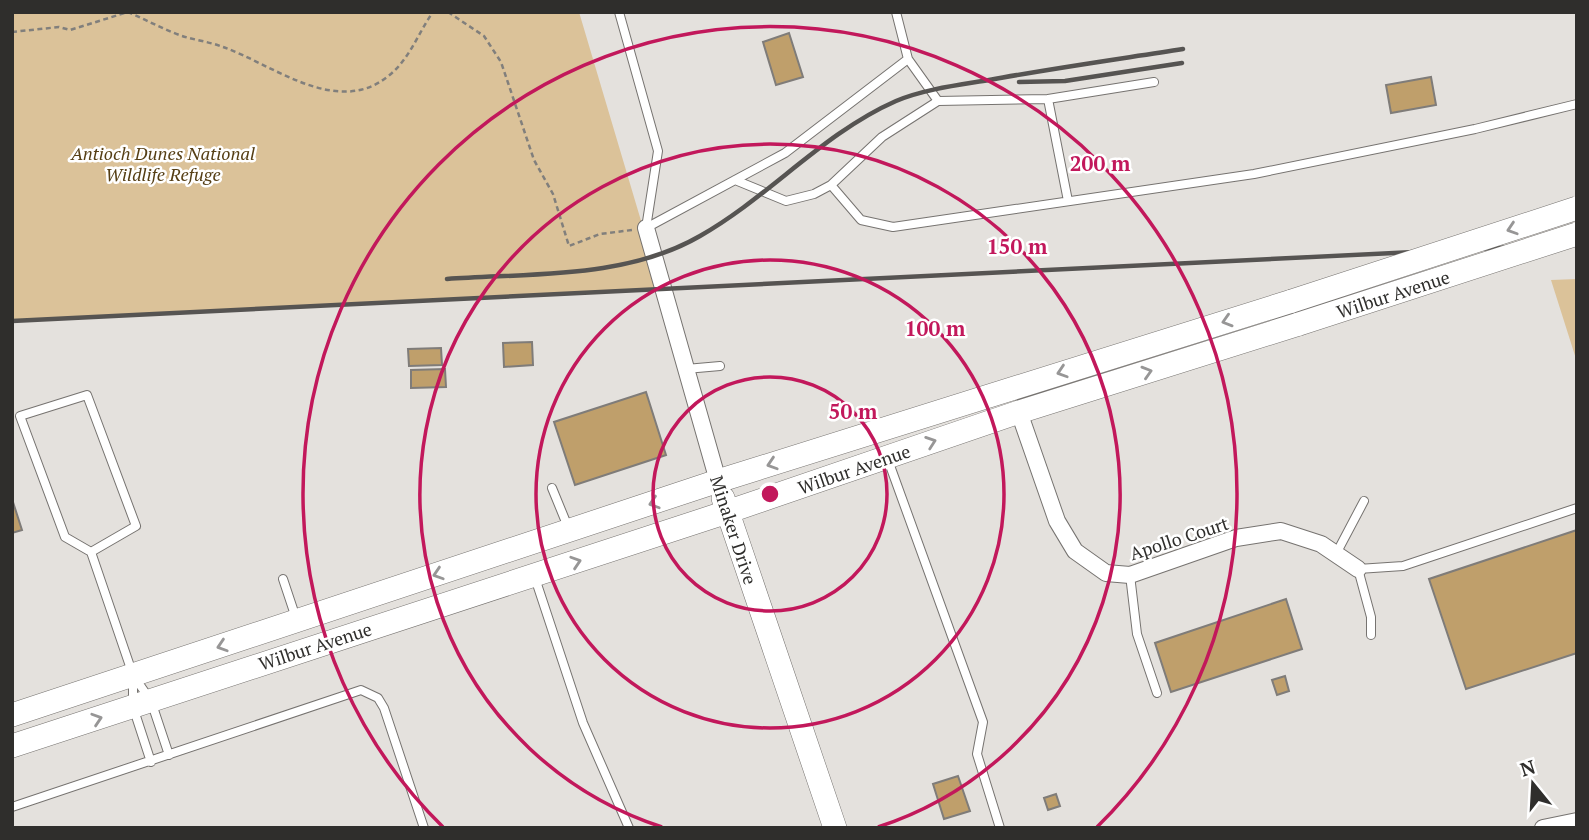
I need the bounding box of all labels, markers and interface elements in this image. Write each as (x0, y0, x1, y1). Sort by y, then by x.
park label: Antioch Dunes National Wildlife Refuge (70, 141, 255, 186)
text: 200 m (1070, 149, 1131, 177)
one-way arrow (1506, 221, 1518, 235)
text: 150 m (987, 232, 1048, 260)
street label: Wilbur Avenue (1333, 264, 1453, 324)
one-way arrow (1221, 312, 1233, 327)
text: 100 m (905, 314, 966, 342)
one-way arrow (1057, 364, 1069, 378)
one-way arrow (1141, 365, 1153, 380)
text: 50 m (829, 397, 878, 425)
one-way arrow (924, 436, 936, 450)
street label: Wilbur Avenue (794, 438, 914, 500)
one-way arrow (766, 456, 779, 470)
street label: Minaker Drive (705, 472, 763, 588)
centre of rings (758, 482, 782, 506)
one-way arrow (648, 495, 660, 509)
street label: Apollo Court (1126, 511, 1232, 565)
one-way arrow (569, 556, 581, 570)
one-way arrow (432, 566, 444, 581)
street label: Wilbur Avenue (255, 616, 375, 676)
one-way arrow (216, 638, 228, 652)
one-way arrow (90, 713, 102, 727)
north arrow (1498, 749, 1568, 819)
text: N (1517, 753, 1539, 781)

